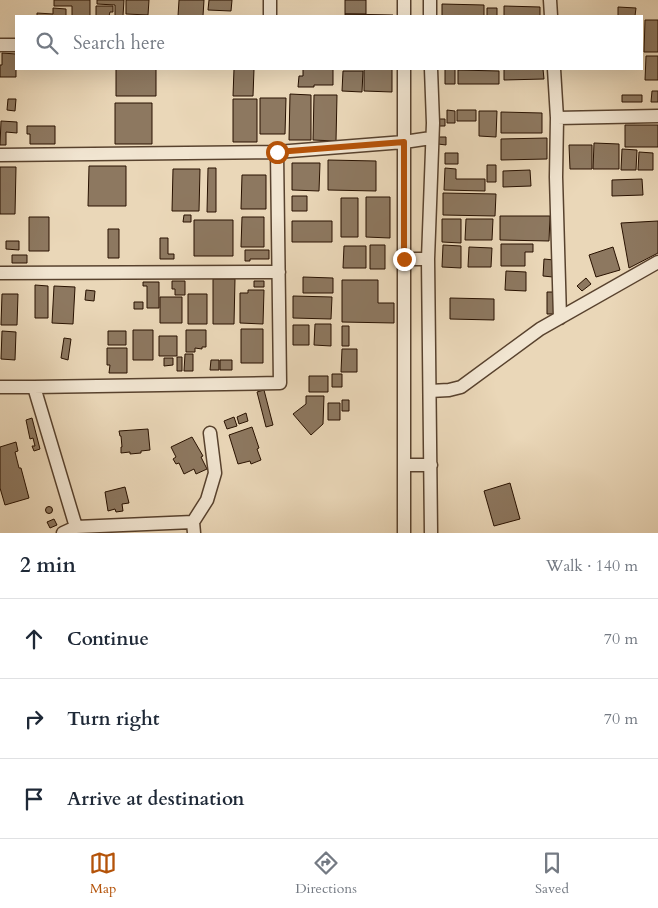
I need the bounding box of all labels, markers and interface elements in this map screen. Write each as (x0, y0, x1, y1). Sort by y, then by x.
search box (15, 15, 643, 70)
icon: search (33, 29, 61, 57)
text: Search here (73, 30, 165, 56)
route start (266, 141, 289, 164)
route end (393, 248, 416, 271)
text: 2 min (20, 551, 76, 580)
text: Walk · 140 m (546, 555, 638, 577)
icon: ahead (20, 625, 48, 653)
text: Continue (67, 626, 149, 652)
text: 70 m (604, 628, 638, 650)
icon: right (20, 705, 48, 733)
text: Turn right (67, 706, 159, 732)
text: 70 m (604, 708, 638, 730)
icon: arrive (20, 785, 48, 813)
text: Arrive at destination (67, 786, 244, 812)
tab: Map (89, 849, 117, 898)
tab: Directions (295, 849, 357, 898)
tab: Saved (535, 849, 569, 898)

